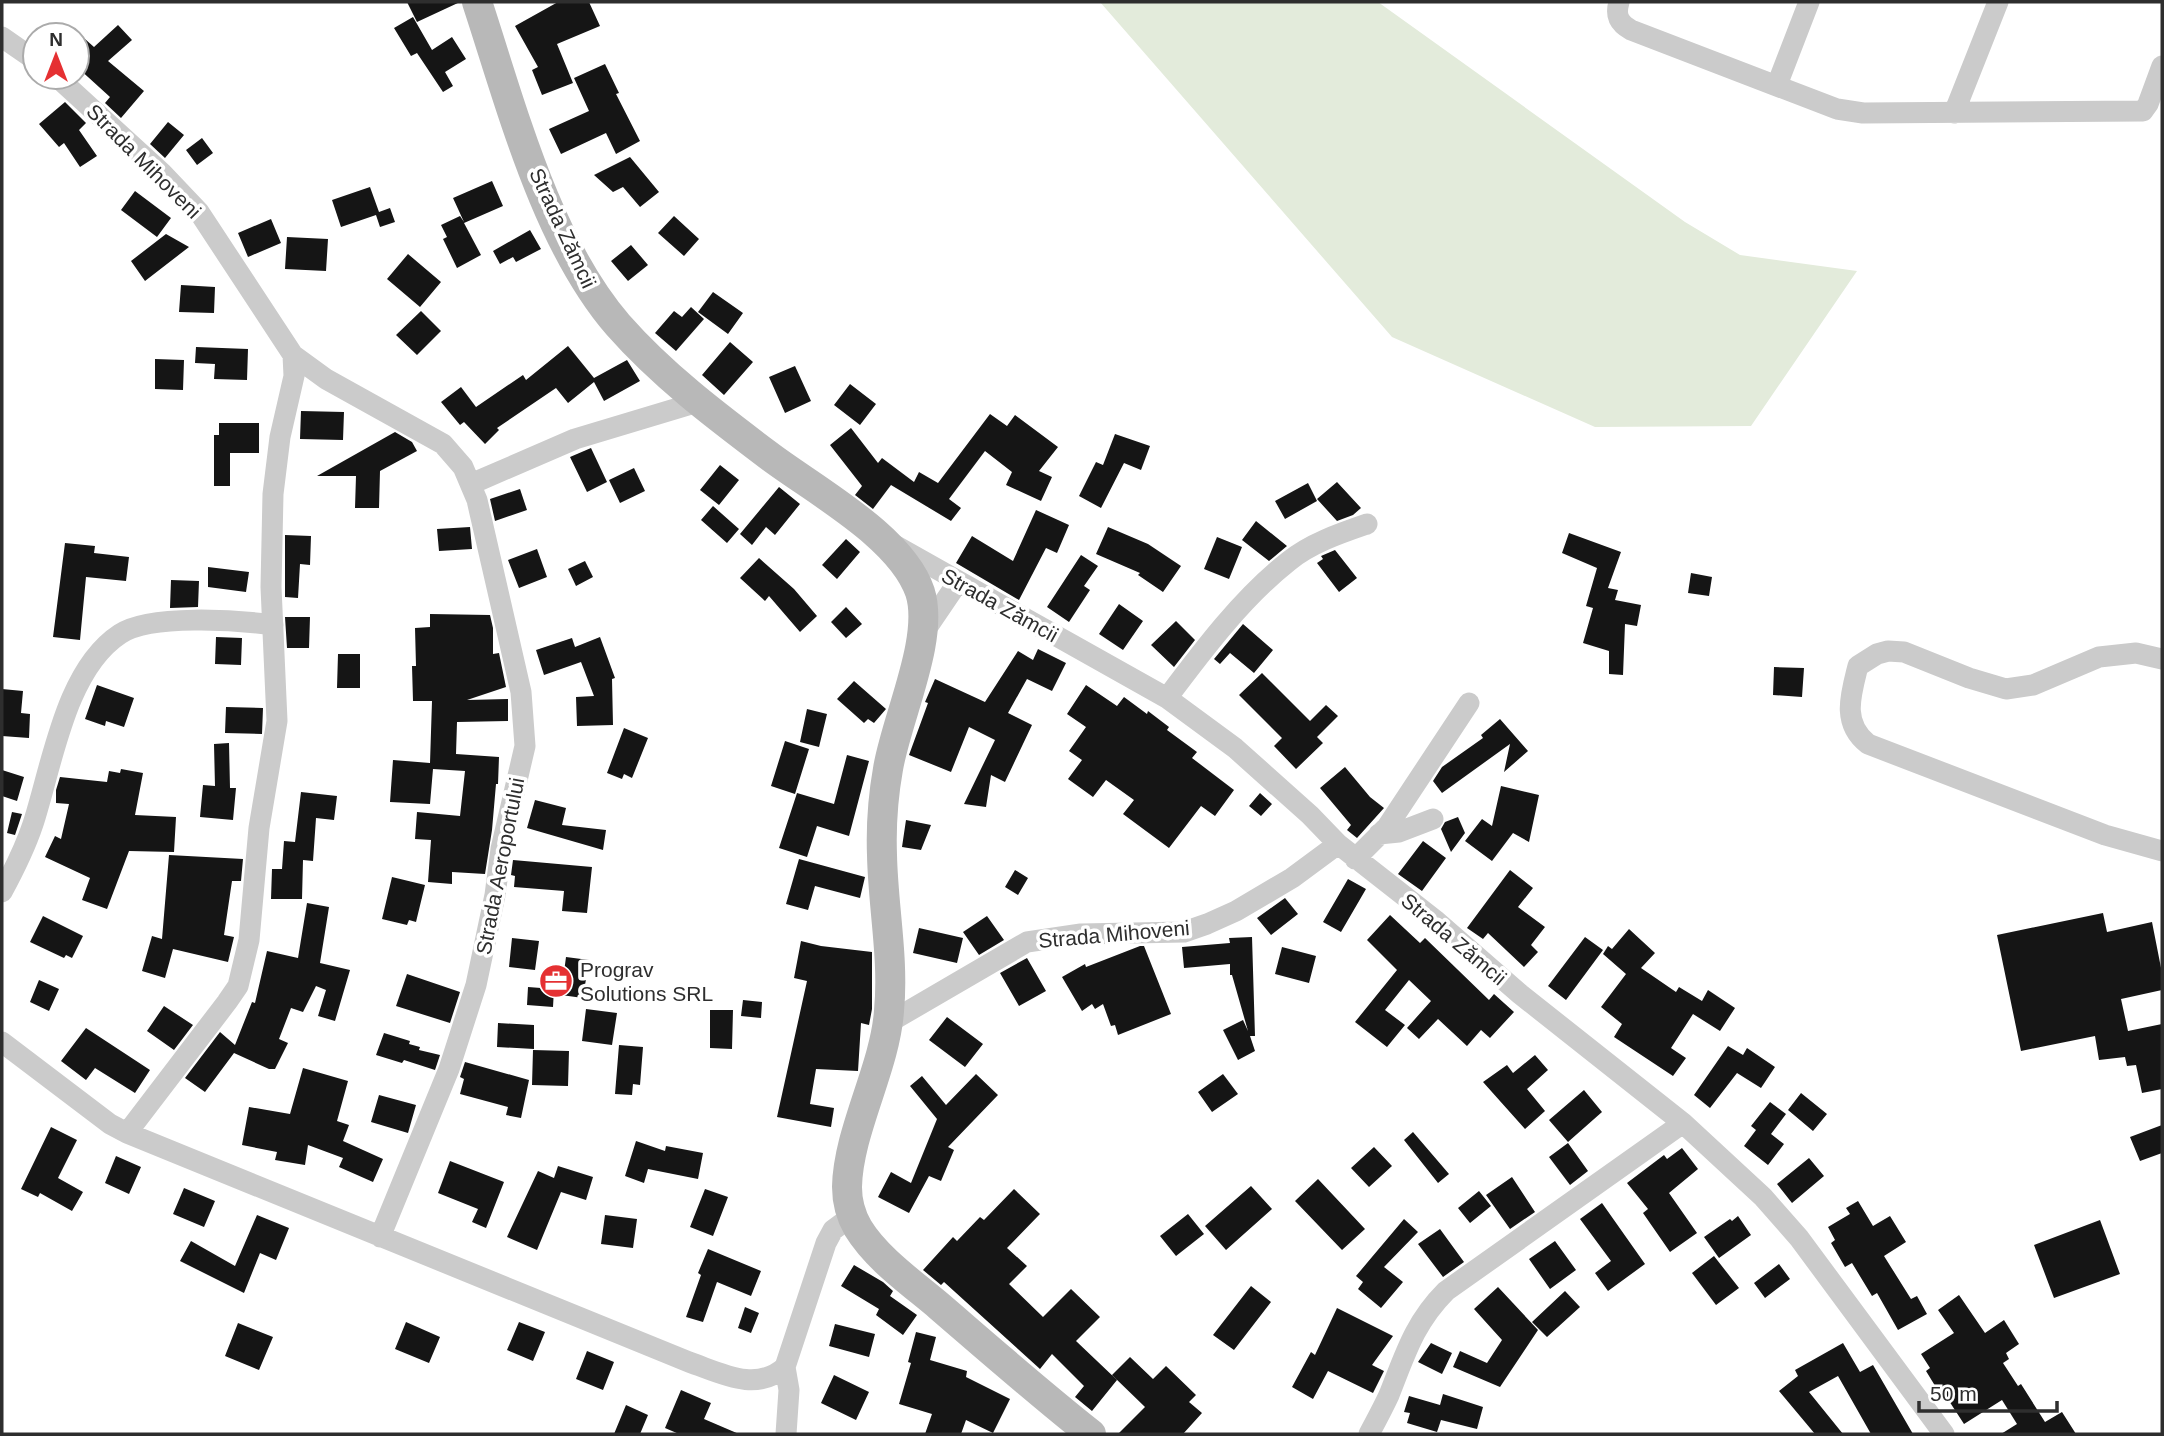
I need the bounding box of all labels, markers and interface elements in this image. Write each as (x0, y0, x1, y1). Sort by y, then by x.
north arrow (21, 21, 91, 91)
text: N (49, 29, 63, 50)
street label: Strada Mihoveni (82, 99, 206, 223)
street label: Strada Zămcii (525, 164, 601, 292)
street label: Strada Zămcii (938, 564, 1062, 646)
street label: Strada Aeroportului (472, 776, 528, 956)
street label: Strada Zămcii (1397, 889, 1511, 989)
street label: Strada Mihoveni (1037, 916, 1191, 952)
place label: Prograv Solutions SRL (580, 958, 713, 1005)
office icon: Prograv Solutions SRL (537, 962, 575, 1000)
scale bar (1919, 1370, 2057, 1414)
text: 50 m (1930, 1382, 1977, 1405)

